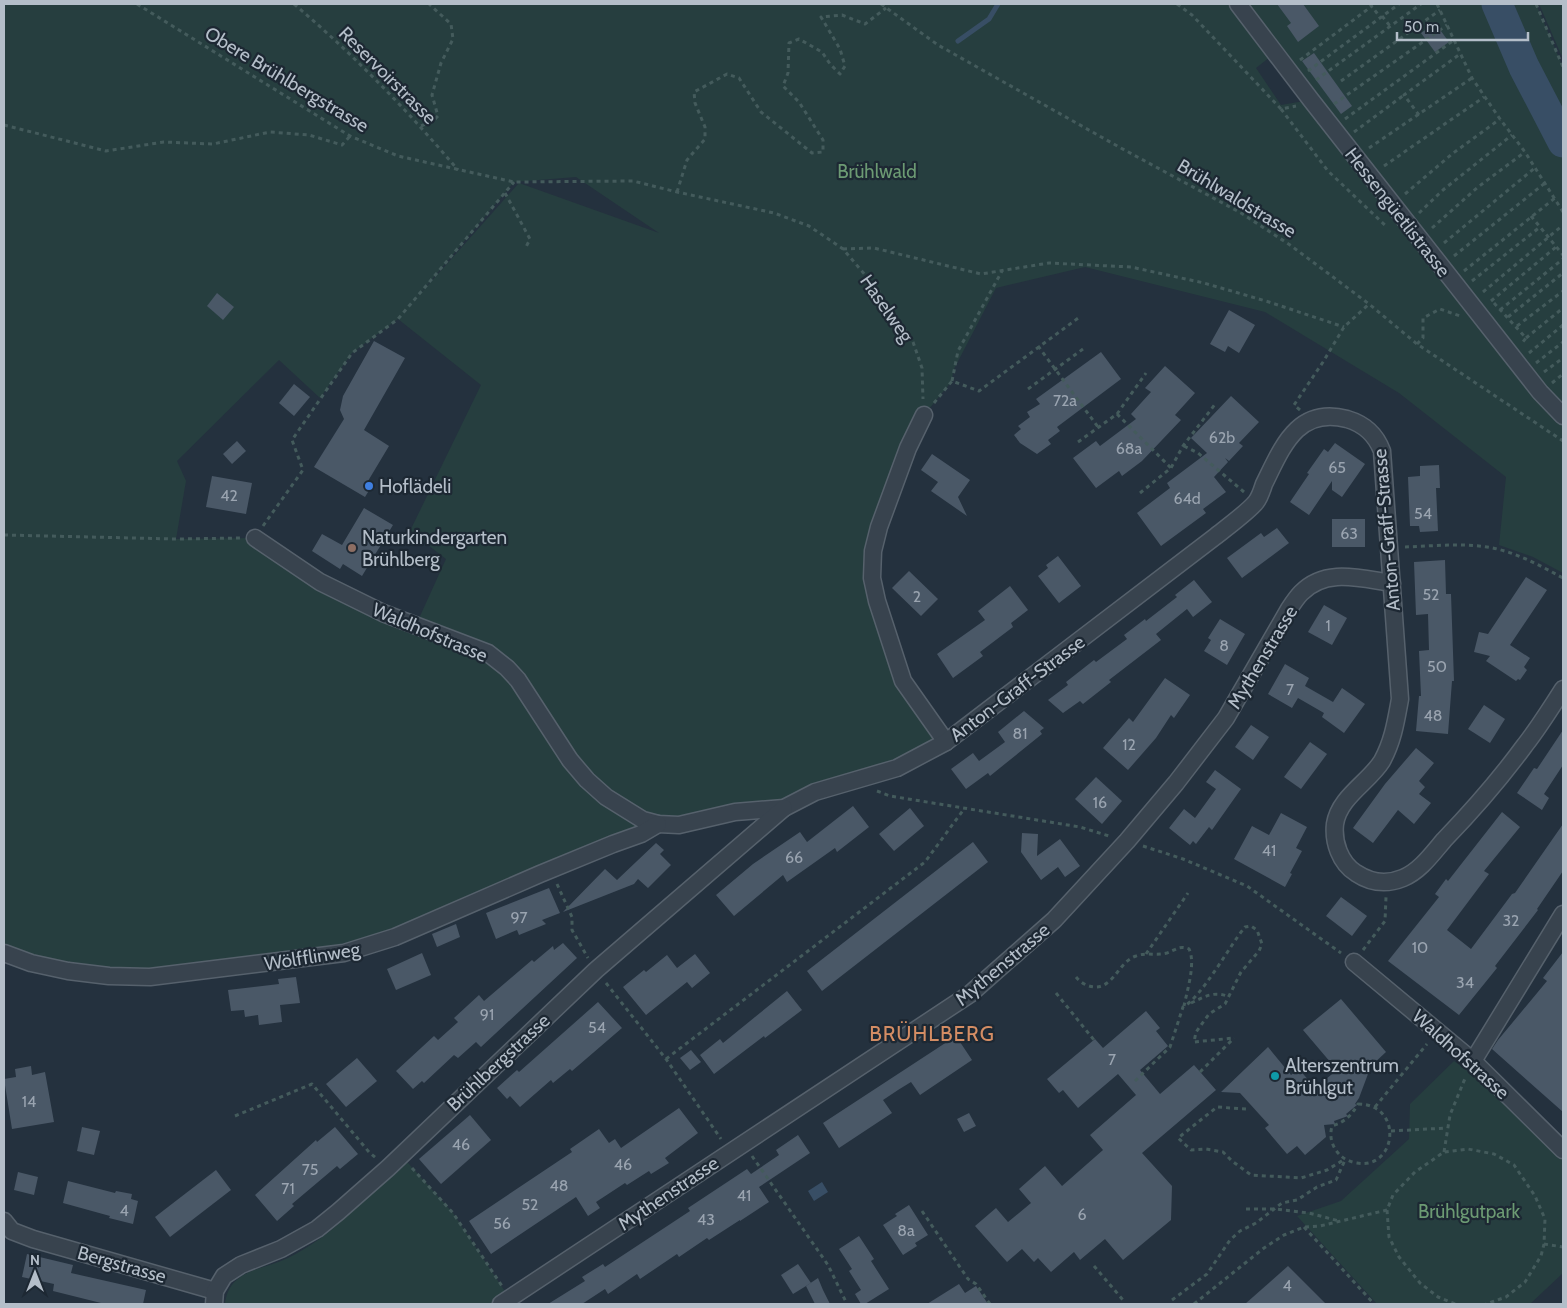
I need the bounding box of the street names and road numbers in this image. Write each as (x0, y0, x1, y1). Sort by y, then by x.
street label: Obere Brühlbergstrasse (201, 21, 373, 138)
street label: Reservoirstrasse (334, 22, 442, 129)
street label: Hessengüetlistrasse (1340, 143, 1455, 282)
street label: Brühlwaldstrasse (1173, 154, 1300, 243)
street label: Haselweg (855, 270, 918, 347)
street label: Anton-Graff-Strasse (1368, 448, 1405, 612)
street label: Waldhofstrasse (369, 598, 491, 667)
street label: Mythenstrasse (1223, 601, 1302, 713)
street label: Anton-Graff-Strasse (945, 630, 1089, 747)
street label: Mythenstrasse (950, 918, 1054, 1011)
street label: Wölfflinweg (263, 937, 362, 975)
street label: Waldhofstrasse (1407, 1005, 1514, 1104)
street label: Brühlbergstrasse (442, 1009, 555, 1116)
street label: Mythenstrasse (614, 1151, 723, 1235)
street label: Bergstrasse (75, 1241, 169, 1288)

